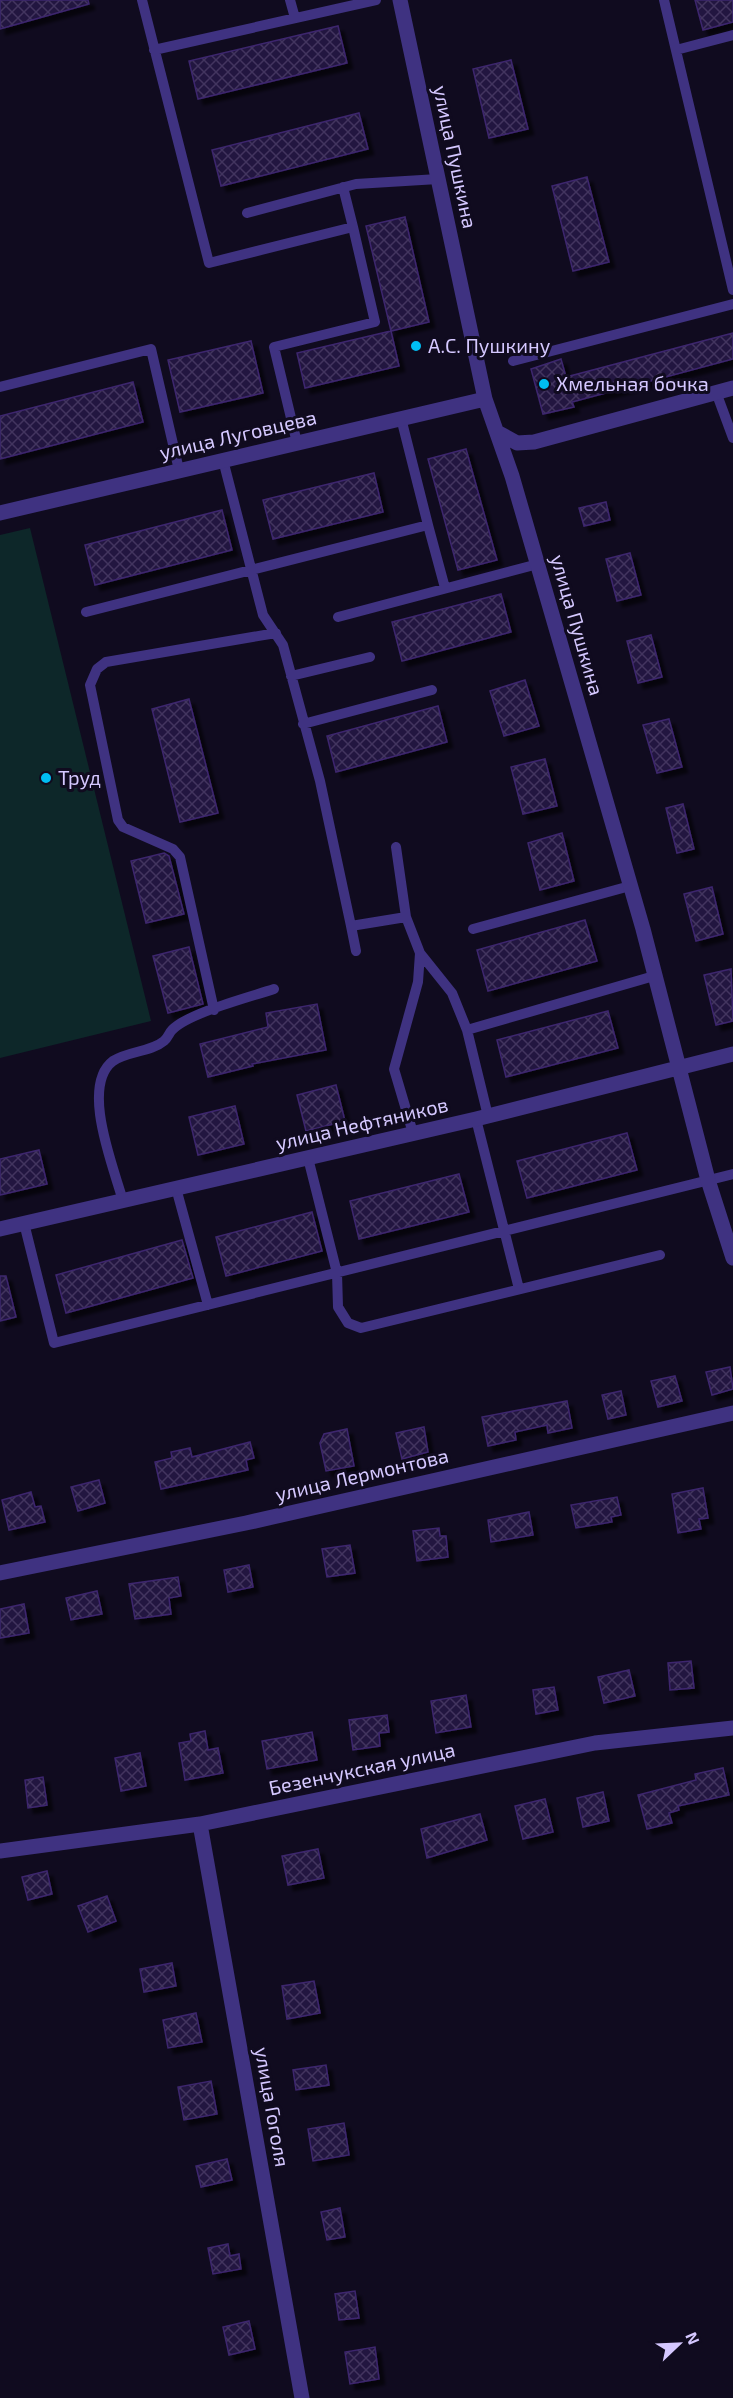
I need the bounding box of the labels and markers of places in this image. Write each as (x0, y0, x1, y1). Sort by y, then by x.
place label: А.С. Пушкину (428, 333, 551, 358)
marker: А.С. Пушкину (409, 339, 423, 353)
place label: Хмельная бочка (556, 371, 709, 395)
marker: Хмельная бочка (537, 377, 551, 391)
place label: Труд (58, 765, 101, 790)
marker: Труд (39, 771, 53, 785)

